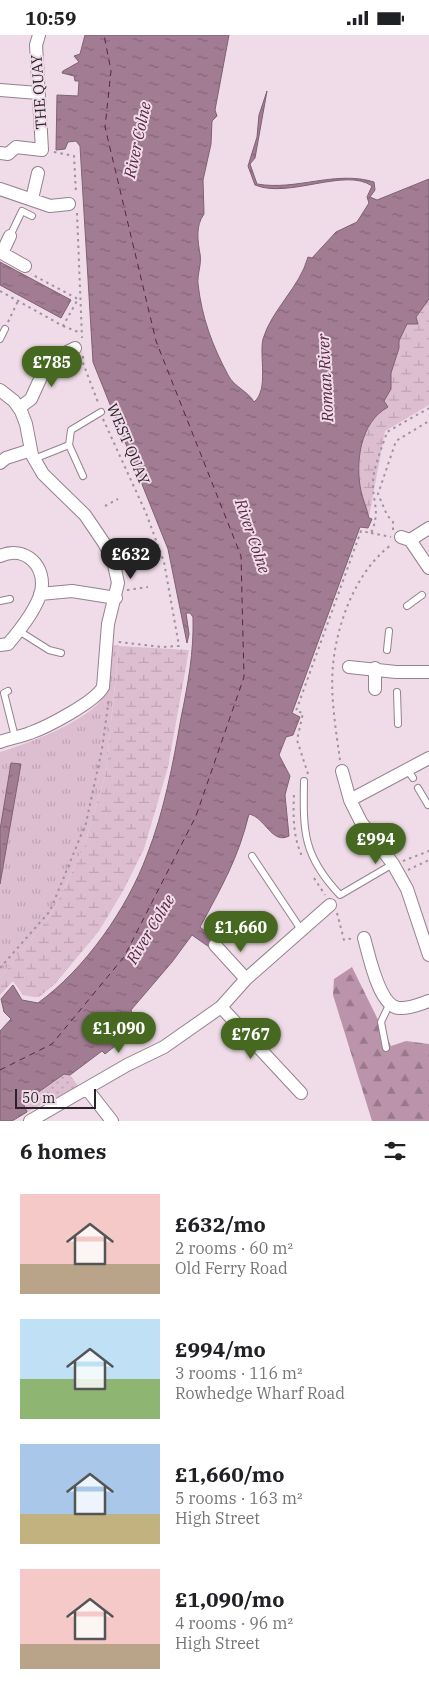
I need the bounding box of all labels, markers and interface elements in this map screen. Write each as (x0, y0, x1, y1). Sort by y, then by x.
text: 10:59 (25, 6, 76, 30)
street label: THE QUAY (26, 53, 51, 130)
water label: River Colne (119, 100, 155, 181)
water label: Roman River (313, 332, 337, 424)
pin: £785 (22, 345, 82, 388)
text: £785 (33, 352, 71, 372)
street label: WEST QUAY (103, 400, 154, 488)
water label: River Colne (231, 495, 275, 576)
pin: £632 (101, 537, 161, 580)
text: £632 (112, 544, 150, 564)
pin: £994 (346, 823, 406, 865)
text: £994 (357, 829, 395, 849)
water label: River Colne (121, 891, 179, 968)
pin: £1,660 (200, 911, 282, 953)
text: £1,660 (215, 917, 267, 937)
pin: £1,090 (78, 1011, 160, 1054)
pin: £767 (221, 1017, 281, 1060)
text: £1,090 (93, 1018, 145, 1038)
text: £767 (232, 1024, 270, 1044)
scale bar (15, 1086, 96, 1109)
text: 50 m (22, 1089, 55, 1107)
text: 6 homes (20, 1137, 106, 1165)
icon: filters (381, 1137, 409, 1165)
text: £632/mo (175, 1210, 266, 1238)
icon: home (60, 1214, 120, 1274)
text: 2 rooms · 60 m² (175, 1238, 293, 1258)
text: Old Ferry Road (175, 1258, 288, 1278)
text: £994/mo (175, 1335, 266, 1363)
icon: home (60, 1339, 120, 1399)
text: 3 rooms · 116 m² (175, 1363, 303, 1383)
text: Rowhedge Wharf Road (175, 1383, 345, 1403)
text: £1,660/mo (175, 1460, 284, 1488)
icon: home (60, 1464, 120, 1524)
text: 5 rooms · 163 m² (175, 1488, 303, 1508)
text: High Street (175, 1508, 260, 1528)
text: £1,090/mo (175, 1585, 284, 1613)
icon: home (60, 1589, 120, 1649)
text: 4 rooms · 96 m² (175, 1613, 293, 1633)
text: High Street (175, 1633, 260, 1653)

